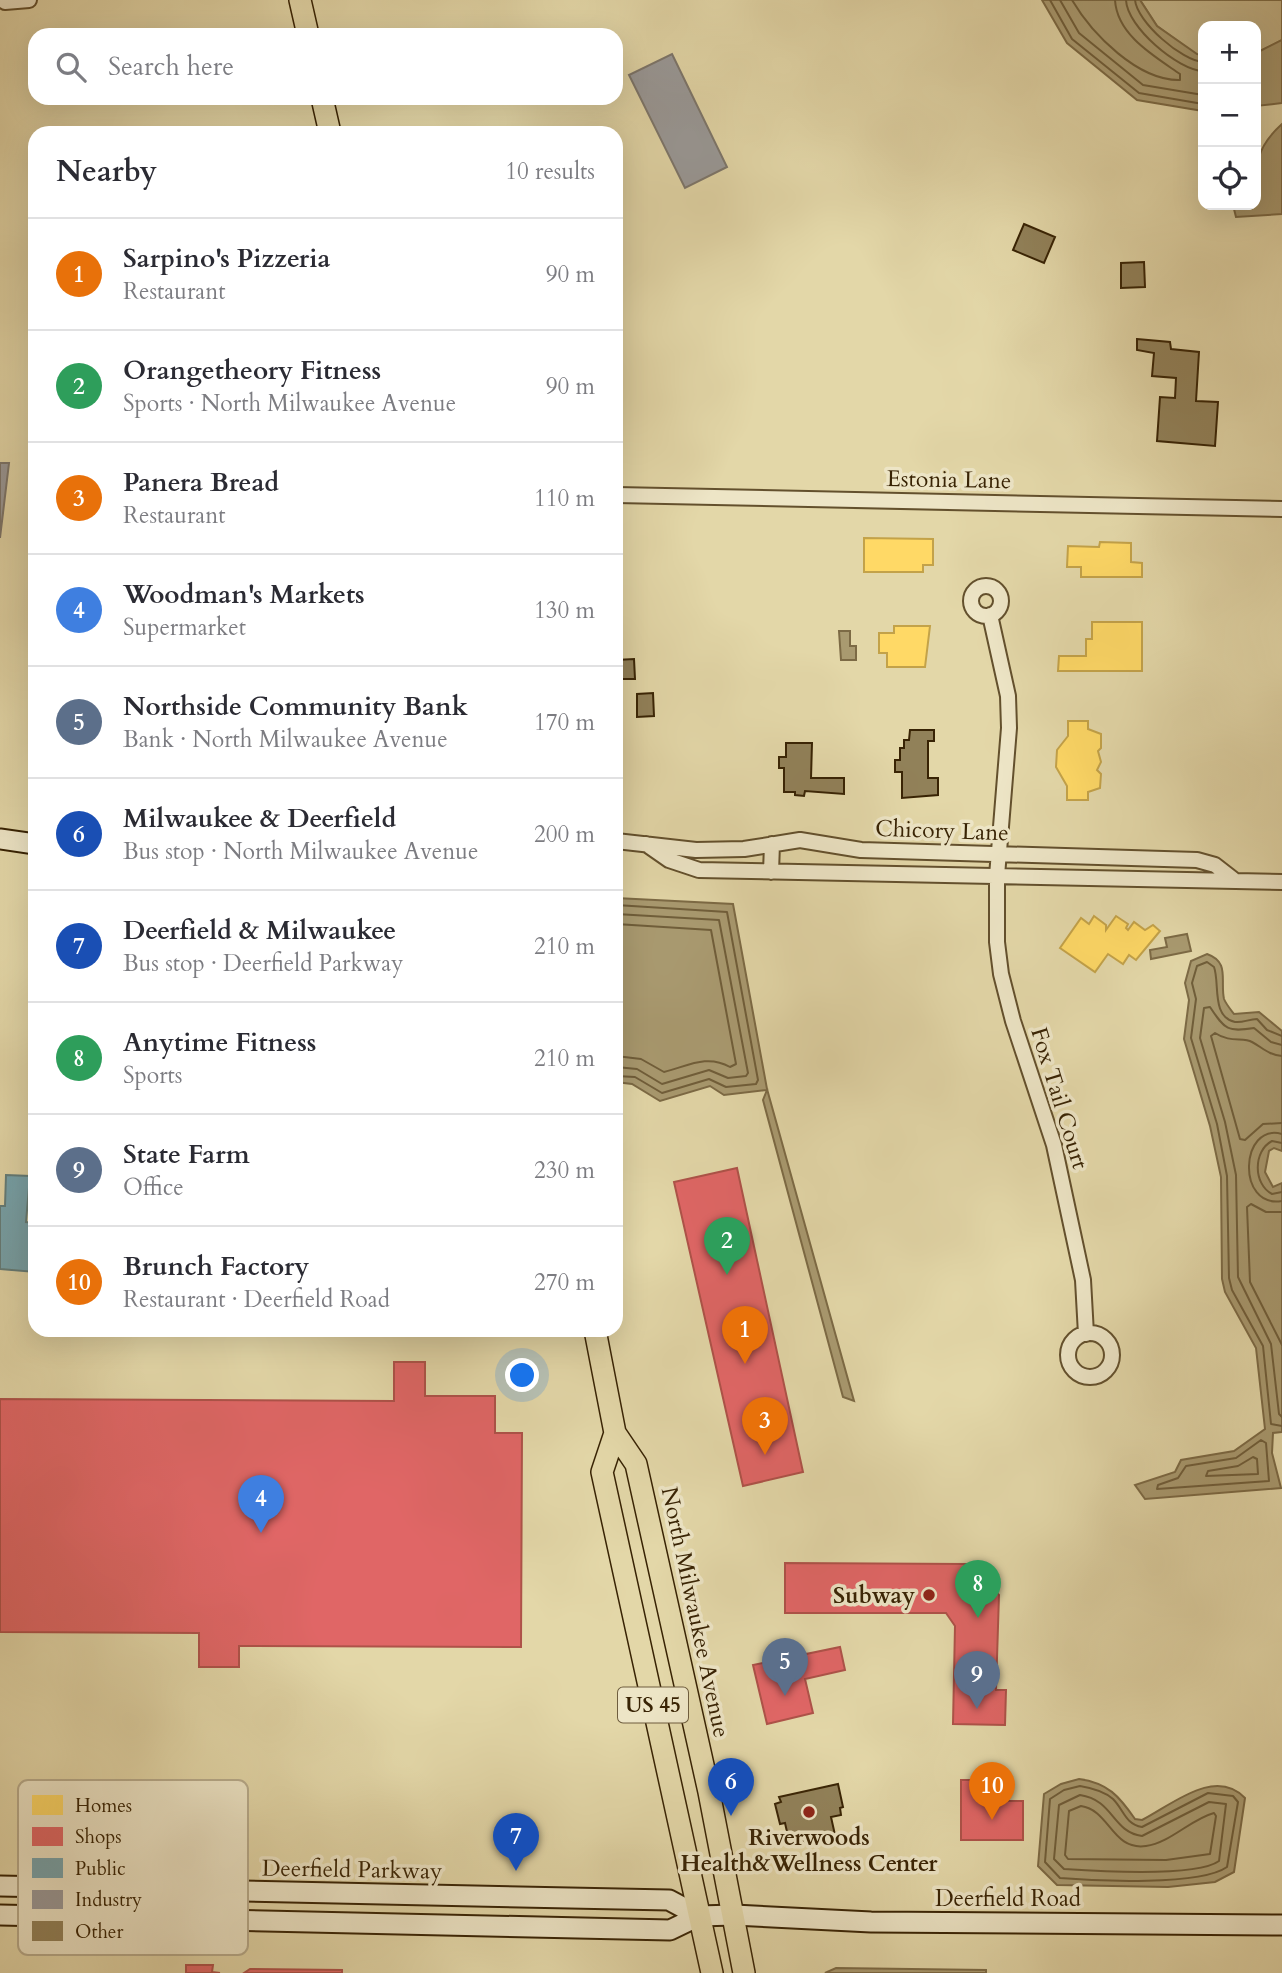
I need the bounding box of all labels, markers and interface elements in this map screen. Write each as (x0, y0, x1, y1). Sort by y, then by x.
map controls (1198, 21, 1261, 210)
button: + (1198, 21, 1261, 84)
search box (28, 28, 623, 105)
icon: search (52, 48, 90, 86)
text: Search here (108, 49, 234, 84)
button: − (1198, 84, 1261, 147)
button: locate (1198, 147, 1261, 210)
text: Nearby (56, 151, 157, 192)
text: 10 results (505, 156, 595, 187)
text: Sarpino's Pizzeria (123, 241, 330, 276)
text: 1 (73, 259, 85, 290)
text: 90 m (546, 259, 595, 290)
text: Restaurant (123, 276, 226, 307)
text: Orangetheory Fitness (123, 353, 381, 388)
text: 2 (73, 371, 85, 402)
text: 90 m (546, 371, 595, 402)
text: Sports · North Milwaukee Avenue (123, 388, 456, 419)
street label: Estonia Lane (886, 463, 1012, 496)
text: Panera Bread (123, 465, 279, 500)
text: 3 (73, 483, 85, 514)
text: 110 m (534, 483, 595, 514)
text: Restaurant (123, 500, 226, 531)
text: Woodman's Markets (123, 577, 365, 612)
text: 4 (73, 595, 85, 626)
text: 130 m (534, 595, 595, 626)
text: Supermarket (123, 612, 246, 643)
text: Northside Community Bank (123, 689, 468, 724)
text: 5 (73, 707, 85, 738)
text: 170 m (534, 707, 595, 738)
text: Bank · North Milwaukee Avenue (123, 724, 448, 755)
text: Milwaukee & Deerfield (123, 801, 396, 836)
street label: Chicory Lane (875, 813, 1009, 848)
text: 6 (73, 819, 85, 850)
text: 200 m (534, 819, 595, 850)
text: Bus stop · North Milwaukee Avenue (123, 836, 478, 867)
text: Deerfield & Milwaukee (123, 913, 396, 948)
text: 7 (73, 931, 85, 962)
text: 210 m (534, 931, 595, 962)
text: Bus stop · Deerfield Parkway (123, 948, 403, 979)
street label: Fox Tail Court (1023, 1023, 1096, 1173)
text: Anytime Fitness (123, 1025, 316, 1060)
text: 8 (73, 1043, 85, 1074)
text: 210 m (534, 1043, 595, 1074)
text: Sports (123, 1060, 183, 1091)
text: State Farm (123, 1137, 250, 1172)
text: 9 (73, 1155, 85, 1186)
text: 230 m (534, 1155, 595, 1186)
text: Office (123, 1172, 184, 1203)
pin: 2 (704, 1217, 750, 1275)
text: Brunch Factory (123, 1249, 309, 1284)
text: 10 (67, 1267, 91, 1298)
text: 270 m (534, 1267, 595, 1298)
text: Restaurant · Deerfield Road (123, 1284, 390, 1315)
pin: 1 (722, 1306, 768, 1364)
your location (505, 1358, 539, 1392)
pin: 3 (742, 1397, 788, 1455)
pin: 4 (238, 1475, 284, 1533)
street label: North Milwaukee Avenue (654, 1484, 737, 1740)
pin: 8 (955, 1560, 1001, 1618)
place label: Subway (833, 1580, 915, 1611)
marker: Subway (921, 1587, 937, 1603)
pin: 5 (762, 1638, 808, 1696)
pin: 9 (954, 1651, 1000, 1709)
road number: US 45 (618, 1688, 688, 1722)
pin: 6 (708, 1758, 754, 1816)
pin: 10 (969, 1762, 1015, 1820)
legend (18, 1780, 248, 1955)
text: Homes (75, 1793, 132, 1819)
marker: Riverwoods Health&Wellness Center (801, 1804, 817, 1820)
pin: 7 (493, 1813, 539, 1871)
place label: Riverwoods Health&Wellness Center (680, 1822, 938, 1879)
text: Shops (75, 1824, 122, 1850)
street label: Deerfield Parkway (262, 1852, 442, 1887)
text: Public (75, 1856, 126, 1882)
street label: Deerfield Road (935, 1883, 1082, 1914)
text: Industry (75, 1887, 142, 1913)
text: Other (75, 1919, 123, 1945)

